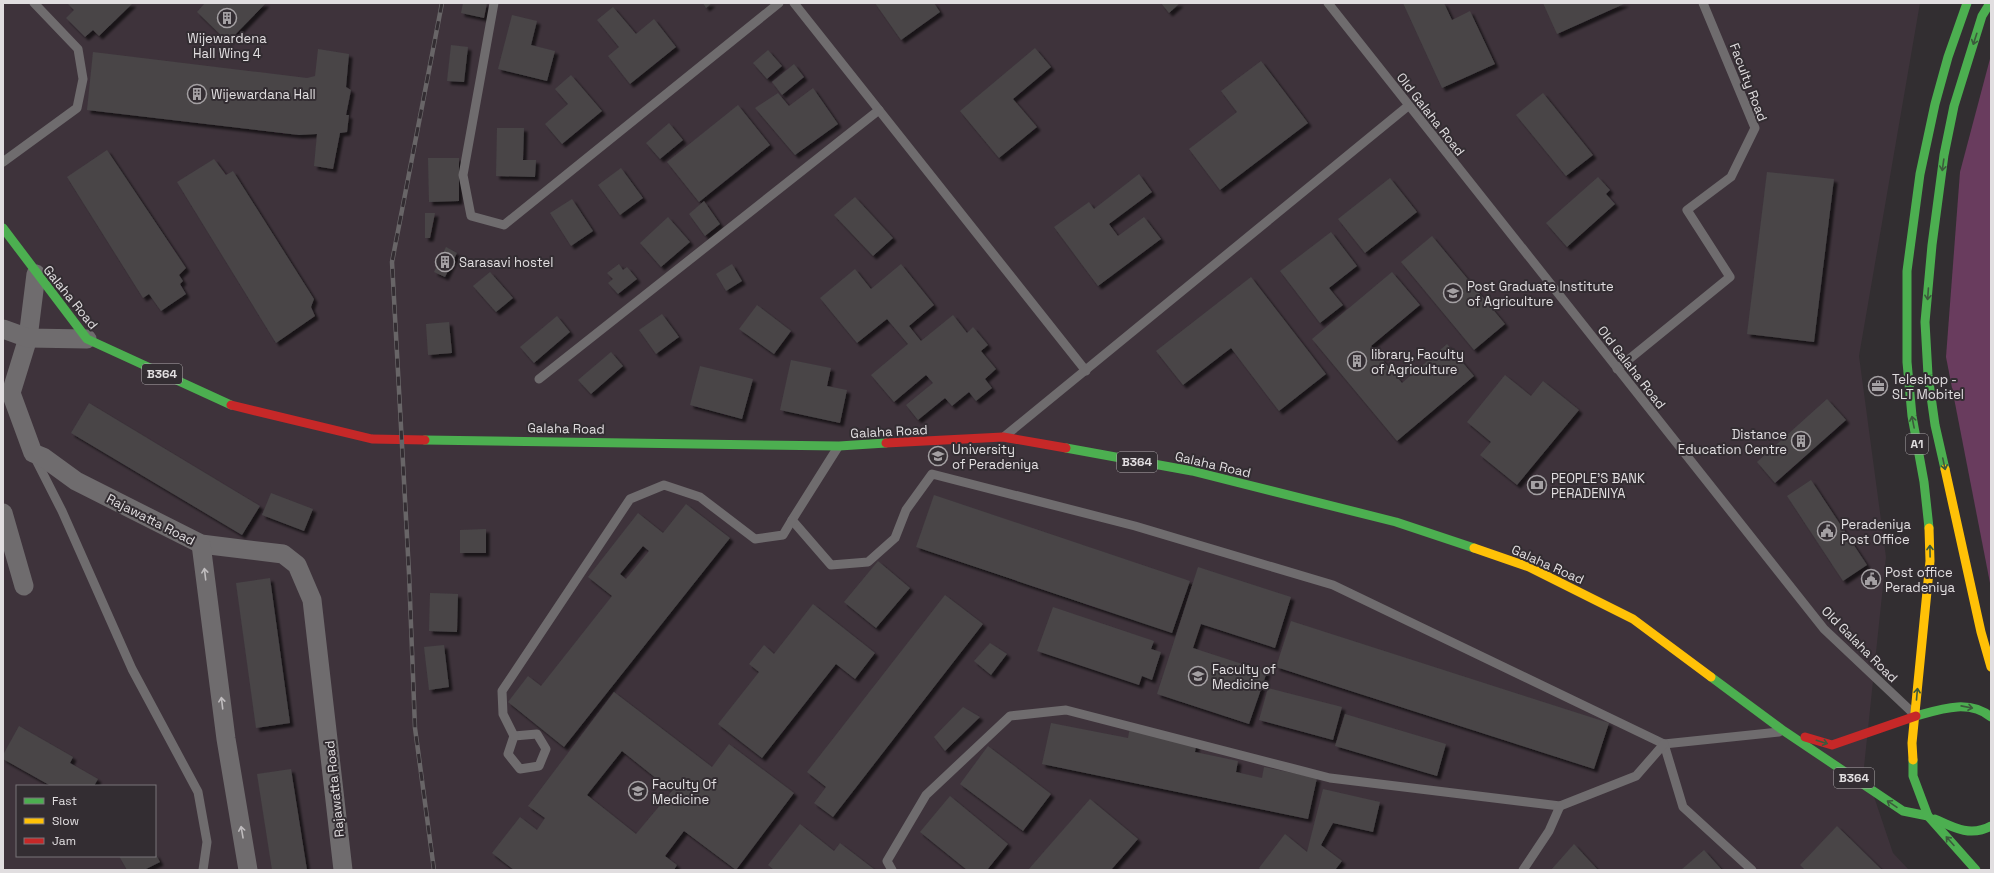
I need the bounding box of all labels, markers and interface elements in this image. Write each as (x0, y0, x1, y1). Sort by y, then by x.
building icon: Wijewardena Hall Wing 4 (216, 7, 238, 29)
place label: Wijewardena Hall Wing 4 (187, 30, 267, 62)
one-way arrow (1971, 32, 1978, 45)
street label: Faculty Road (1726, 41, 1771, 124)
street label: Old Galaha Road (1393, 69, 1468, 159)
building icon: Wijewardana Hall (186, 83, 208, 105)
place label: Wijewardana Hall (211, 86, 316, 103)
one-way arrow (1939, 158, 1947, 171)
building icon: Sarasavi hostel (434, 251, 456, 273)
place label: Sarasavi hostel (459, 254, 553, 271)
street label: Galaha Road (40, 262, 102, 333)
place label: Post Graduate Institute of Agriculture (1467, 278, 1614, 310)
school or university icon: Post Graduate Institute of Agriculture (1442, 282, 1464, 304)
one-way arrow (1924, 287, 1931, 300)
street label: Old Galaha Road (1594, 322, 1669, 412)
place label: library, Faculty of Agriculture (1371, 346, 1464, 378)
building icon: library, Faculty of Agriculture (1346, 350, 1368, 372)
road number: B364 (142, 364, 182, 384)
place label: Teleshop - SLT Mobitel (1892, 371, 1964, 403)
office icon: Teleshop - SLT Mobitel (1867, 375, 1889, 397)
one-way arrow (1909, 416, 1917, 429)
street label: Galaha Road (527, 419, 605, 438)
street label: Galaha Road (850, 421, 928, 442)
place label: Distance Education Centre (1678, 426, 1787, 458)
building icon: Distance Education Centre (1790, 430, 1812, 452)
road number: A1 (1906, 434, 1928, 454)
place label: University of Peradeniya (952, 441, 1039, 473)
school or university icon: University of Peradeniya (927, 445, 949, 467)
street label: Galaha Road (1173, 447, 1253, 481)
road number: B364 (1117, 452, 1157, 472)
one-way arrow (1941, 457, 1949, 470)
place label: PEOPLE'S BANK PERADENIYA (1551, 470, 1645, 502)
bank icon: PEOPLE'S BANK PERADENIYA (1526, 474, 1548, 496)
street label: Rajawatta Road (104, 490, 198, 549)
place label: Peradeniya Post Office (1841, 516, 1911, 548)
public building icon: Peradeniya Post Office (1816, 520, 1838, 542)
street label: Galaha Road (1509, 541, 1587, 588)
one-way arrow (1926, 545, 1933, 558)
place label: Post office Peradeniya (1885, 564, 1955, 596)
one-way arrow (201, 568, 209, 581)
public building icon: Post office Peradeniya (1860, 568, 1882, 590)
street label: Old Galaha Road (1818, 603, 1901, 686)
place label: Faculty of Medicine (1212, 661, 1276, 693)
school or university icon: Faculty of Medicine (1187, 665, 1209, 687)
one-way arrow (1914, 688, 1921, 701)
one-way arrow (218, 697, 226, 710)
one-way arrow (1960, 704, 1973, 712)
one-way arrow (1815, 739, 1828, 746)
street label: Rajawatta Road (321, 740, 348, 838)
road number: B364 (1834, 768, 1874, 788)
place label: Faculty Of Medicine (652, 776, 717, 808)
school or university icon: Faculty Of Medicine (627, 780, 649, 802)
legend (16, 785, 156, 857)
text: Fast (52, 793, 77, 809)
one-way arrow (1887, 800, 1898, 808)
text: Slow (52, 813, 79, 829)
one-way arrow (238, 825, 246, 838)
text: Jam (52, 833, 76, 849)
one-way arrow (1946, 836, 1955, 846)

